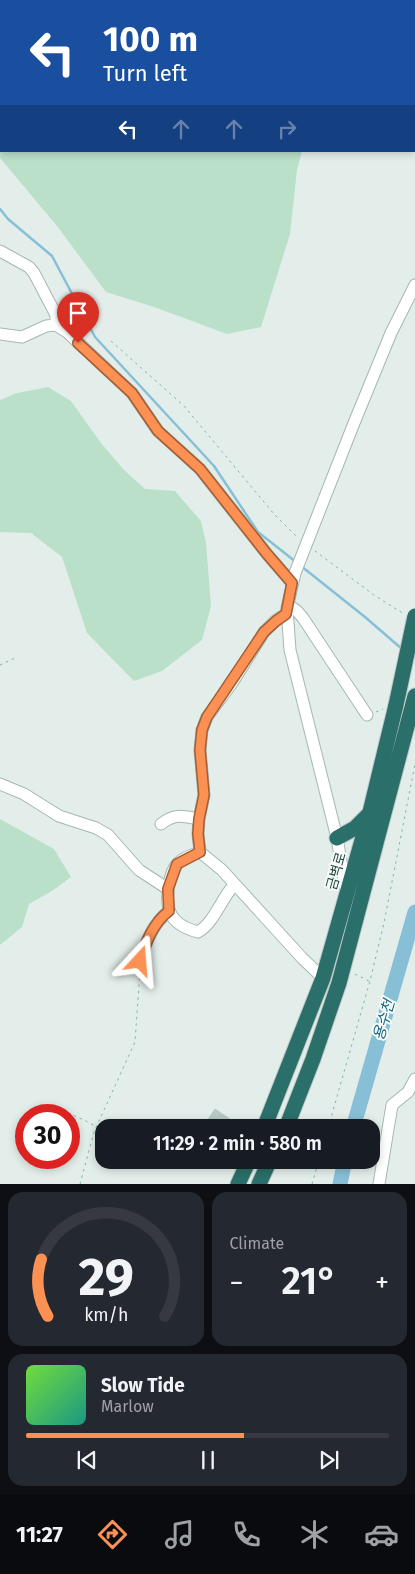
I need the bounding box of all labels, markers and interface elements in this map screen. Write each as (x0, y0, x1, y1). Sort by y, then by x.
text: 100 m (103, 18, 198, 60)
icon: left (20, 20, 85, 85)
text: Turn left (103, 60, 187, 87)
icon: left (114, 115, 142, 143)
icon: ahead (167, 115, 195, 143)
icon: ahead (220, 115, 248, 143)
icon: right (273, 115, 301, 143)
pin (57, 292, 99, 343)
icon: arrive (64, 299, 92, 327)
street label: 금벽로 (323, 850, 350, 892)
position arrow (113, 934, 165, 986)
water label: 용수천 (370, 996, 399, 1042)
speed limit sign: 30 (15, 1104, 80, 1169)
text: 11:29 · 2 min · 580 m (153, 1132, 322, 1155)
text: Climate (230, 1234, 284, 1253)
text: 29 (78, 1246, 133, 1309)
text: 21° (281, 1258, 337, 1304)
text: − (230, 1266, 244, 1299)
text: + (375, 1266, 389, 1299)
text: km/h (84, 1304, 128, 1326)
text: Slow Tide (101, 1374, 185, 1397)
text: Marlow (101, 1397, 154, 1416)
icon: previous (73, 1446, 101, 1474)
icon: pause (194, 1446, 222, 1474)
icon: next (315, 1446, 343, 1474)
icon: directions (95, 1517, 130, 1552)
icon: music (162, 1517, 197, 1552)
icon: phone (229, 1517, 264, 1552)
icon: climate (297, 1517, 332, 1552)
icon: car (364, 1517, 399, 1552)
text: 11:27 (16, 1521, 63, 1548)

